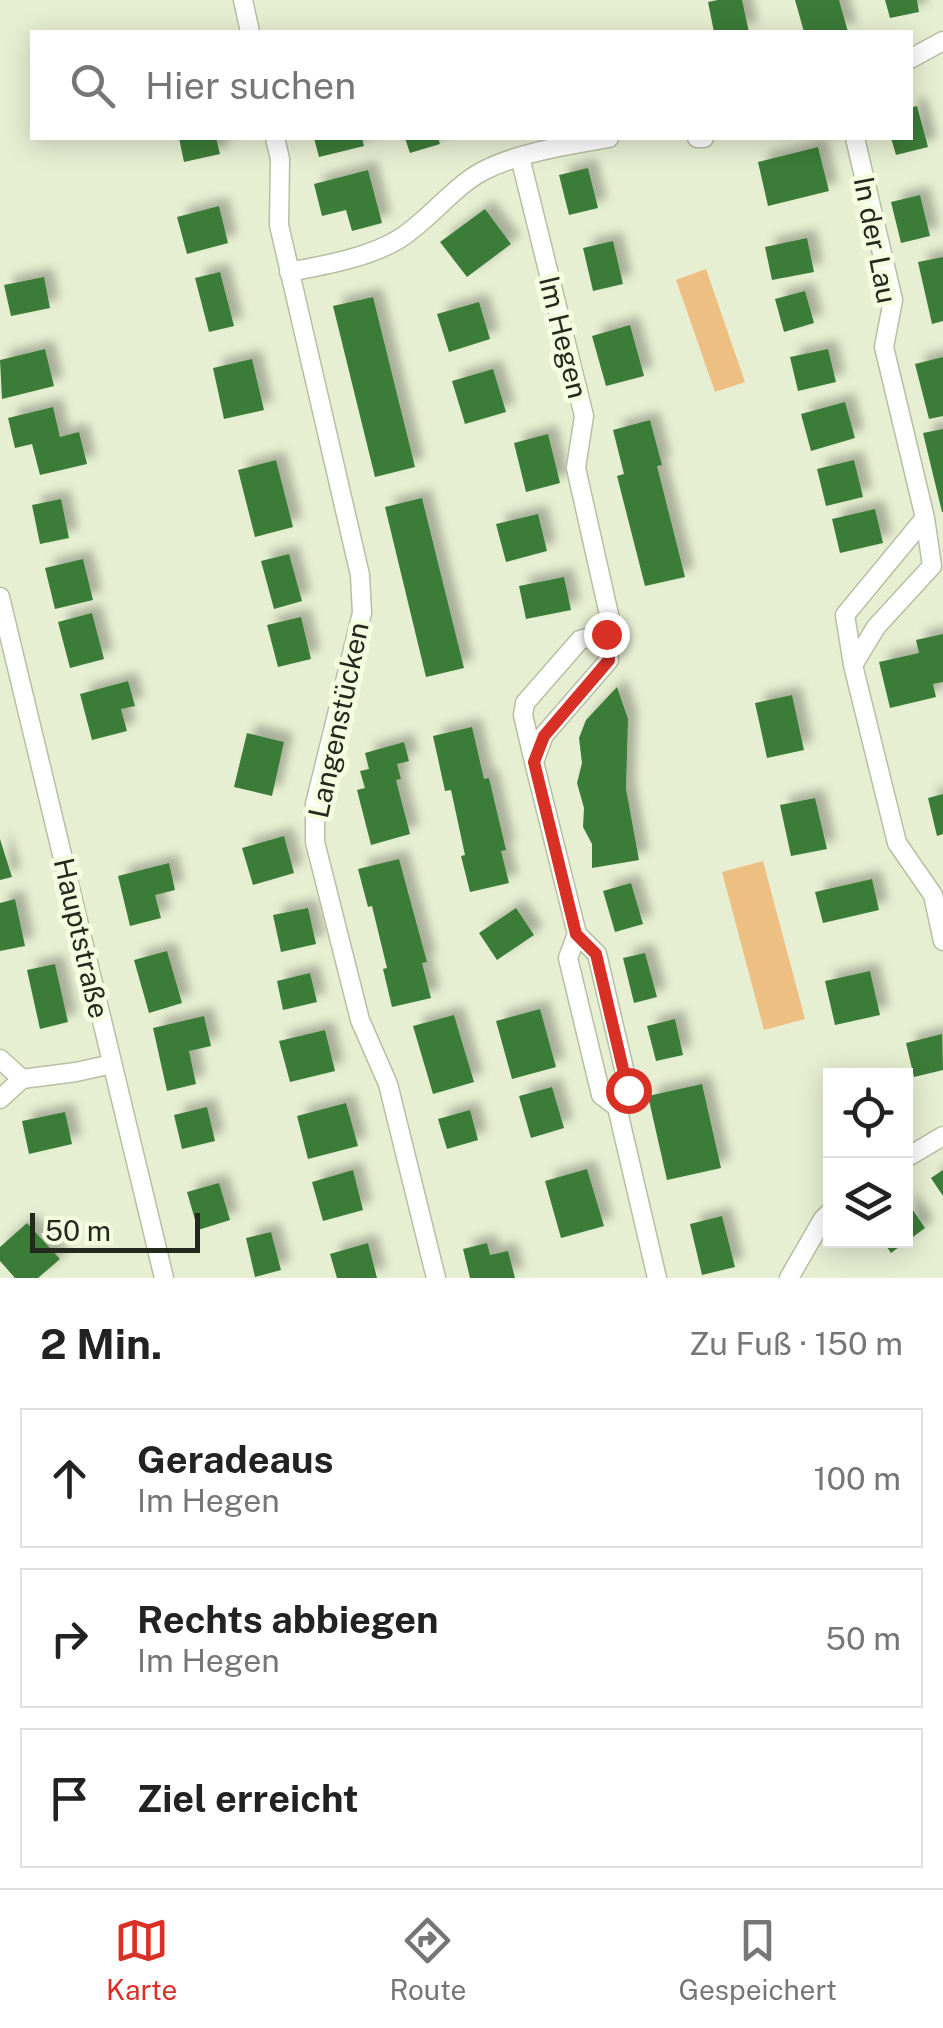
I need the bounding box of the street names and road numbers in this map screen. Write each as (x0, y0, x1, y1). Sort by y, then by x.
street label: In der Lau (848, 174, 904, 306)
street label: Im Hegen (533, 272, 595, 402)
street label: Langenstücken (301, 619, 375, 821)
street label: Hauptstraße (48, 855, 116, 1021)

